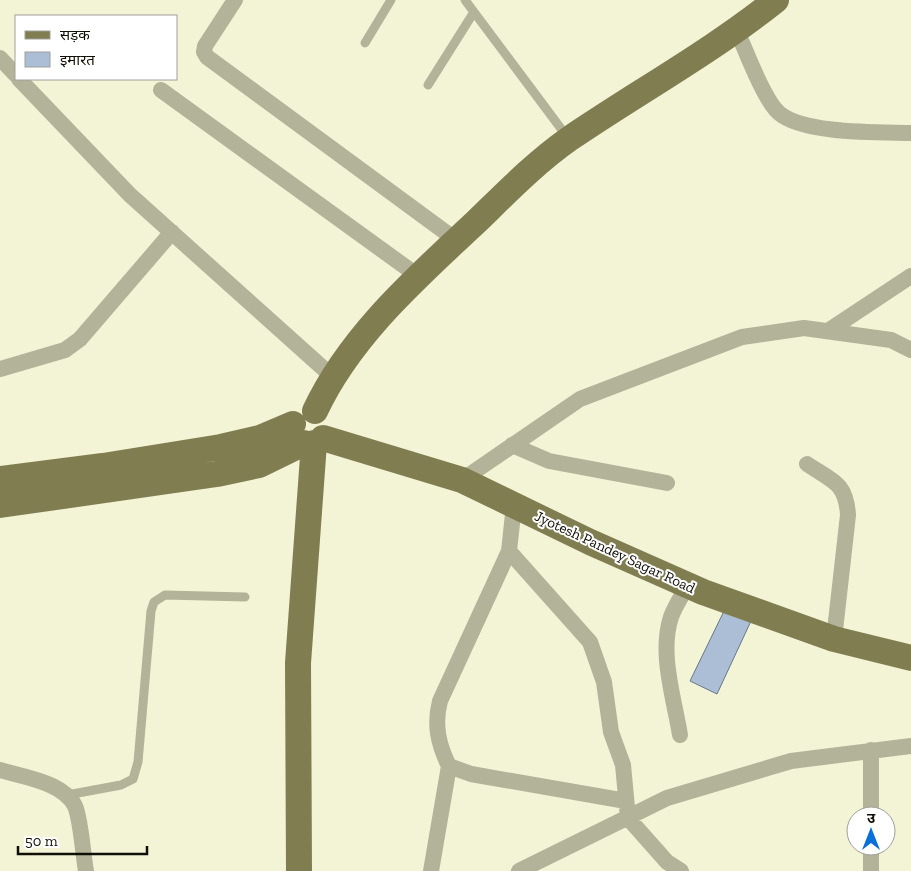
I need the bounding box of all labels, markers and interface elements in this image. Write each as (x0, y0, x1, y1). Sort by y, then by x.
legend (15, 15, 178, 80)
text: सड़क (60, 26, 90, 44)
text: इमारत (60, 51, 95, 69)
street label: Jyotesh Pandey Sagar Road (532, 507, 699, 597)
north arrow (846, 806, 896, 856)
text: उ (867, 810, 876, 827)
scale bar (18, 824, 146, 856)
text: 50 m (25, 832, 58, 850)

